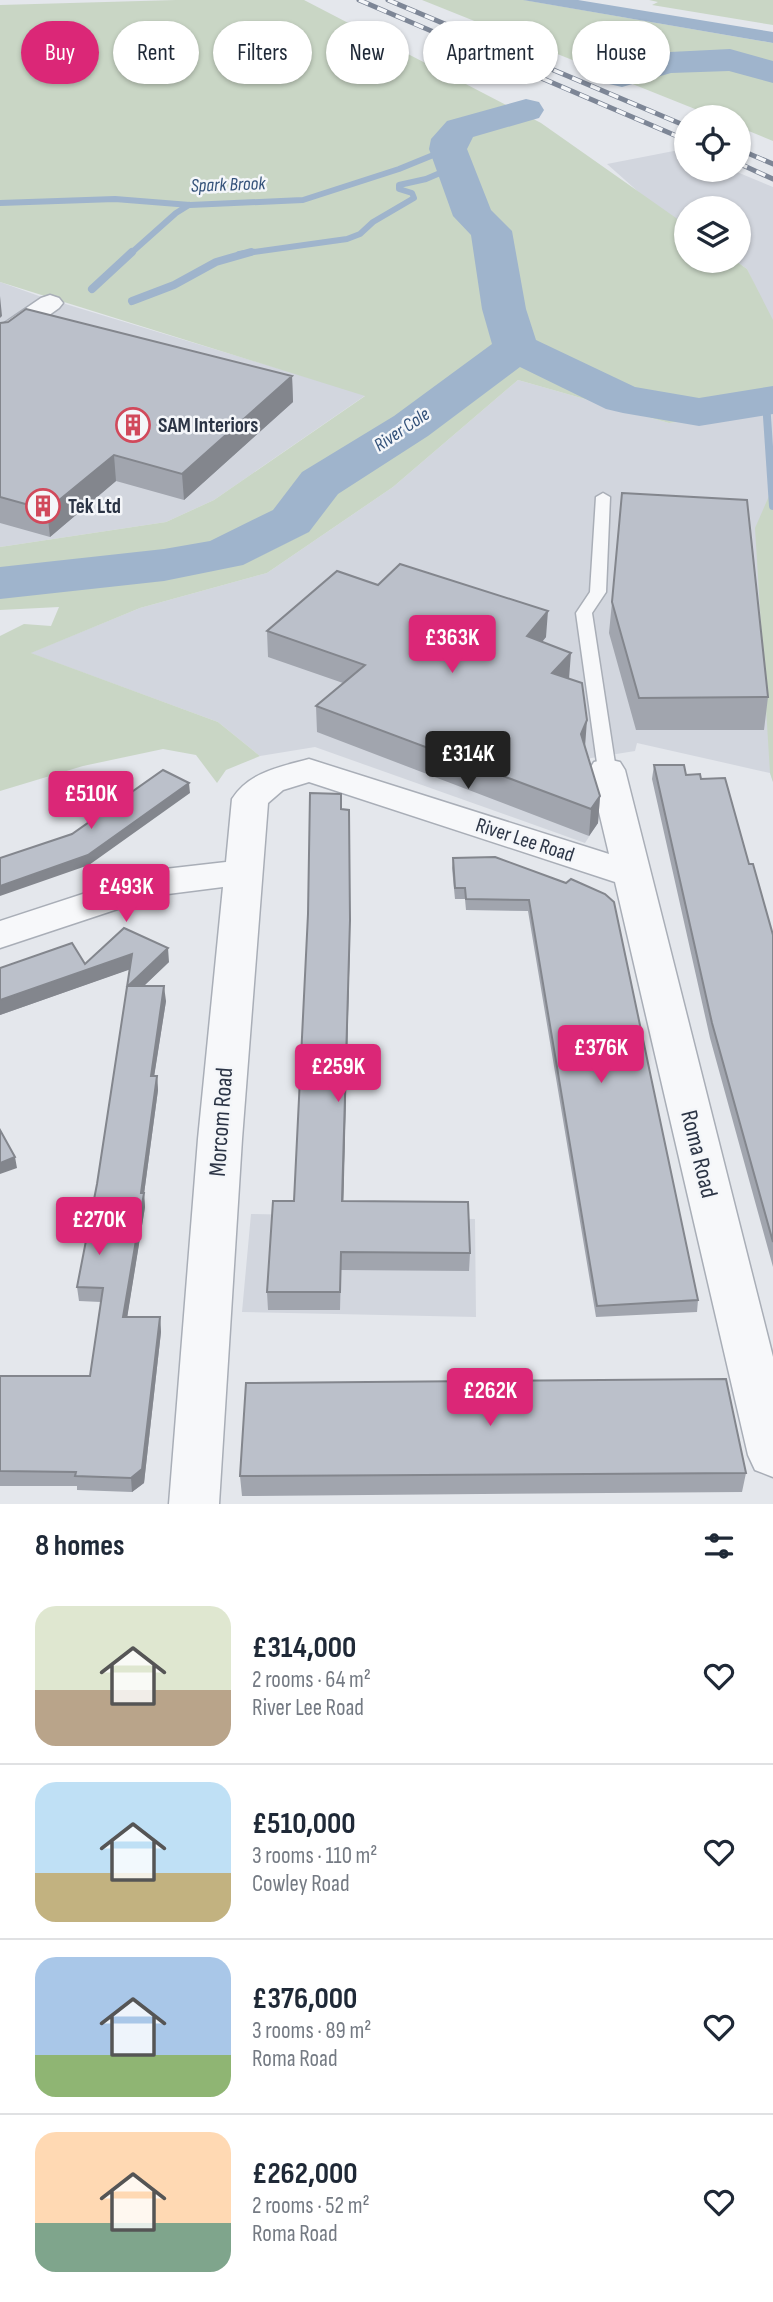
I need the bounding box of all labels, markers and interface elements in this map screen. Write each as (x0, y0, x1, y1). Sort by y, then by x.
chip: Buy (21, 21, 99, 84)
chip: Rent (113, 21, 199, 84)
chip: Filters (213, 21, 312, 84)
chip: New (326, 21, 409, 84)
chip: Apartment (423, 21, 558, 84)
chip: House (572, 21, 670, 84)
map controls (674, 105, 751, 273)
button: locate (674, 105, 751, 182)
water label: Spark Brook (190, 172, 267, 198)
button: layers (674, 196, 751, 273)
water label: River Cole (370, 403, 435, 457)
building icon: SAM Interiors (114, 406, 152, 444)
place label: SAM Interiors (158, 413, 258, 438)
building icon: Tek Ltd (24, 487, 62, 525)
place label: Tek Ltd (68, 494, 121, 519)
pin: £363K (403, 616, 501, 675)
text: £363K (425, 624, 479, 652)
pin: £314K (419, 732, 517, 791)
text: £314K (441, 740, 495, 768)
pin: £510K (42, 772, 140, 831)
text: £510K (64, 780, 118, 808)
street label: River Lee Road (473, 812, 577, 868)
pin: £493K (77, 864, 175, 924)
text: £493K (99, 873, 153, 901)
pin: £376K (552, 1026, 650, 1085)
text: £376K (574, 1034, 628, 1062)
pin: £259K (289, 1044, 387, 1104)
text: £259K (311, 1053, 365, 1081)
street label: Morcom Road (203, 1066, 239, 1178)
street label: Roma Road (674, 1107, 724, 1201)
pin: £270K (50, 1198, 148, 1257)
text: £270K (72, 1206, 126, 1234)
pin: £262K (441, 1368, 539, 1428)
text: £262K (463, 1377, 517, 1405)
icon: filters (700, 1527, 738, 1565)
text: 8 homes (35, 1528, 124, 1564)
text: £314,000 (252, 1630, 356, 1666)
icon: home (91, 1634, 175, 1718)
icon: heart (700, 1657, 738, 1695)
text: 2 rooms · 64 m² (252, 1666, 371, 1694)
text: River Lee Road (252, 1694, 364, 1722)
text: £510,000 (252, 1806, 356, 1842)
icon: home (91, 1810, 175, 1894)
icon: heart (700, 1833, 738, 1871)
text: 3 rooms · 110 m² (252, 1842, 377, 1870)
text: Cowley Road (252, 1870, 350, 1898)
text: £376,000 (252, 1981, 357, 2017)
icon: home (91, 1985, 175, 2069)
icon: heart (700, 2008, 738, 2046)
text: 3 rooms · 89 m² (252, 2017, 371, 2045)
text: Roma Road (252, 2045, 338, 2073)
text: £262,000 (252, 2156, 358, 2192)
icon: home (91, 2160, 175, 2244)
icon: heart (700, 2183, 738, 2221)
text: 2 rooms · 52 m² (252, 2192, 370, 2220)
text: Roma Road (252, 2220, 338, 2248)

